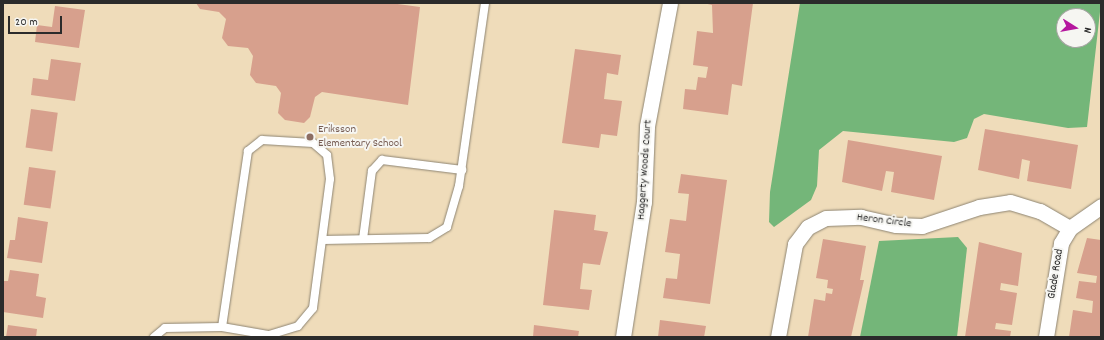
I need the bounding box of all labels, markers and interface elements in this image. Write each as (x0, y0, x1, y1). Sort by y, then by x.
scale bar (10, 8, 64, 34)
north arrow (1056, 8, 1096, 48)
text: 20 m (15, 14, 38, 31)
text: N (1078, 26, 1095, 34)
street label: Haggerty Woods Court (634, 119, 656, 221)
place label: Eriksson Elementary School (318, 123, 402, 151)
marker: Eriksson Elementary School (305, 132, 315, 142)
street label: Heron Circle (856, 210, 912, 232)
street label: Glade Road (1045, 248, 1067, 300)

